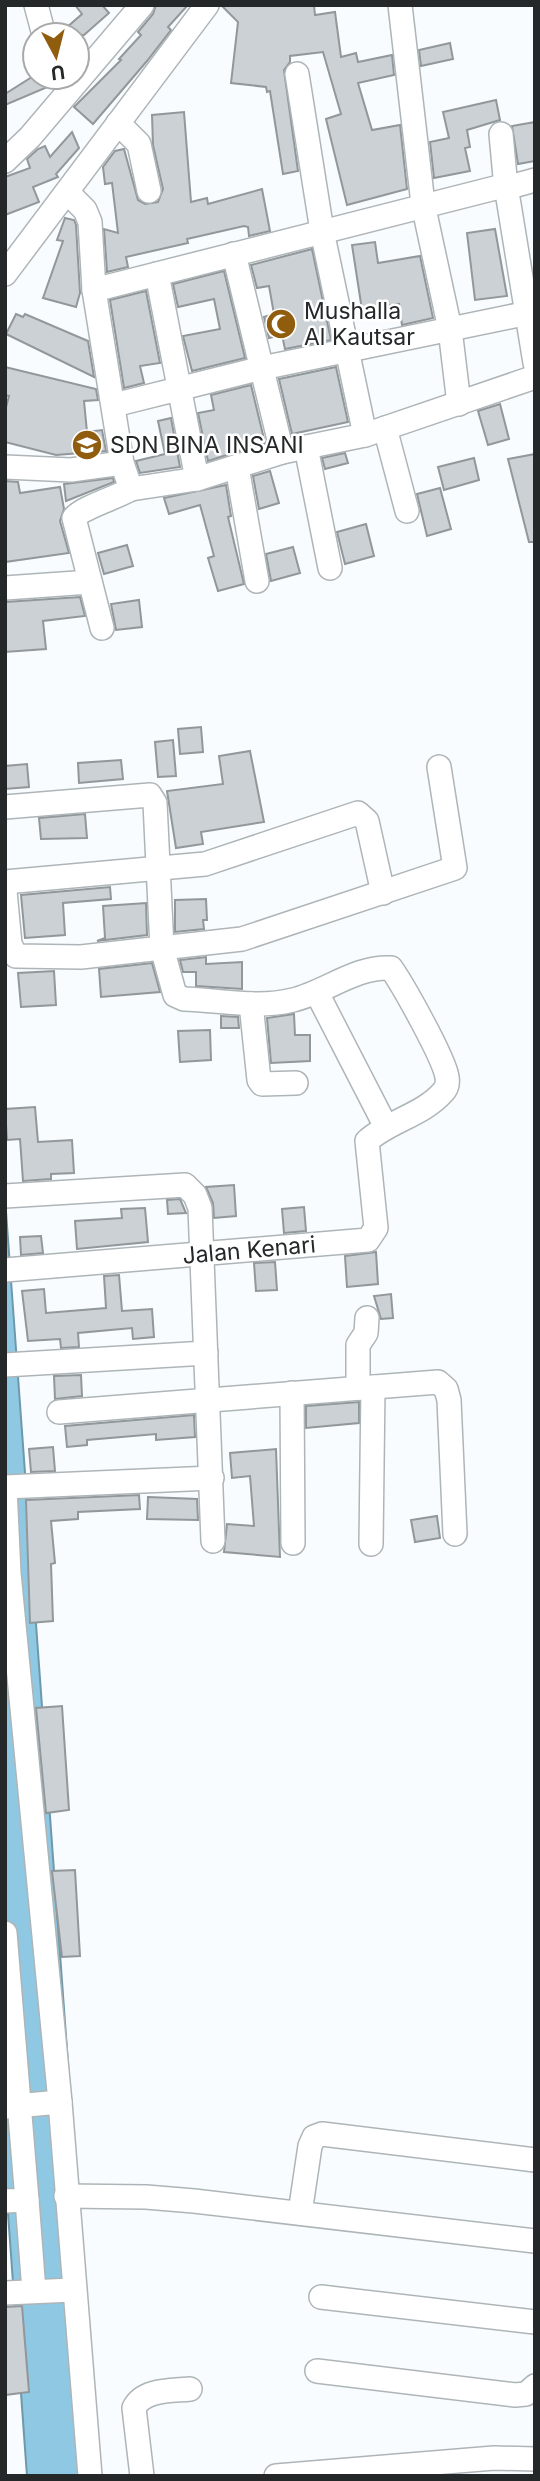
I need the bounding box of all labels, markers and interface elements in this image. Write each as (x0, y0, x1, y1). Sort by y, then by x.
north arrow (21, 21, 91, 91)
text: U (50, 60, 66, 85)
place label: Mushalla Al Kautsar (304, 297, 415, 351)
mosque icon: Mushalla Al Kautsar (264, 307, 298, 341)
school or university icon: SDN BINA INSANI (70, 428, 104, 462)
place label: SDN BINA INSANI (110, 431, 304, 459)
street label: Jalan Kenari (181, 1230, 317, 1270)

